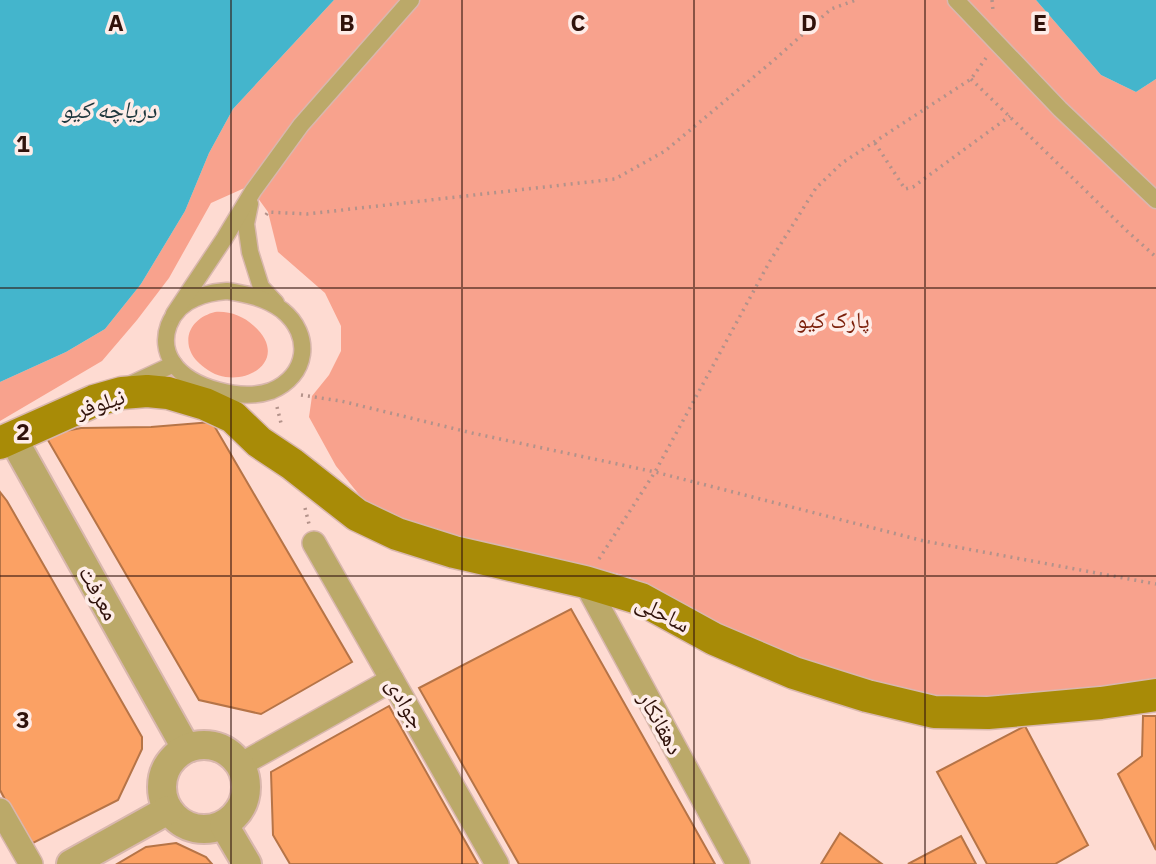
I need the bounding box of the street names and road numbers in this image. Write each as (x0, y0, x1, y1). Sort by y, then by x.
street label: نیلوفر (70, 380, 128, 424)
street label: معرفت (73, 560, 127, 625)
street label: ساحلی (631, 586, 696, 638)
street label: جوادی (380, 671, 434, 734)
street label: دهقانکار (632, 685, 691, 759)

